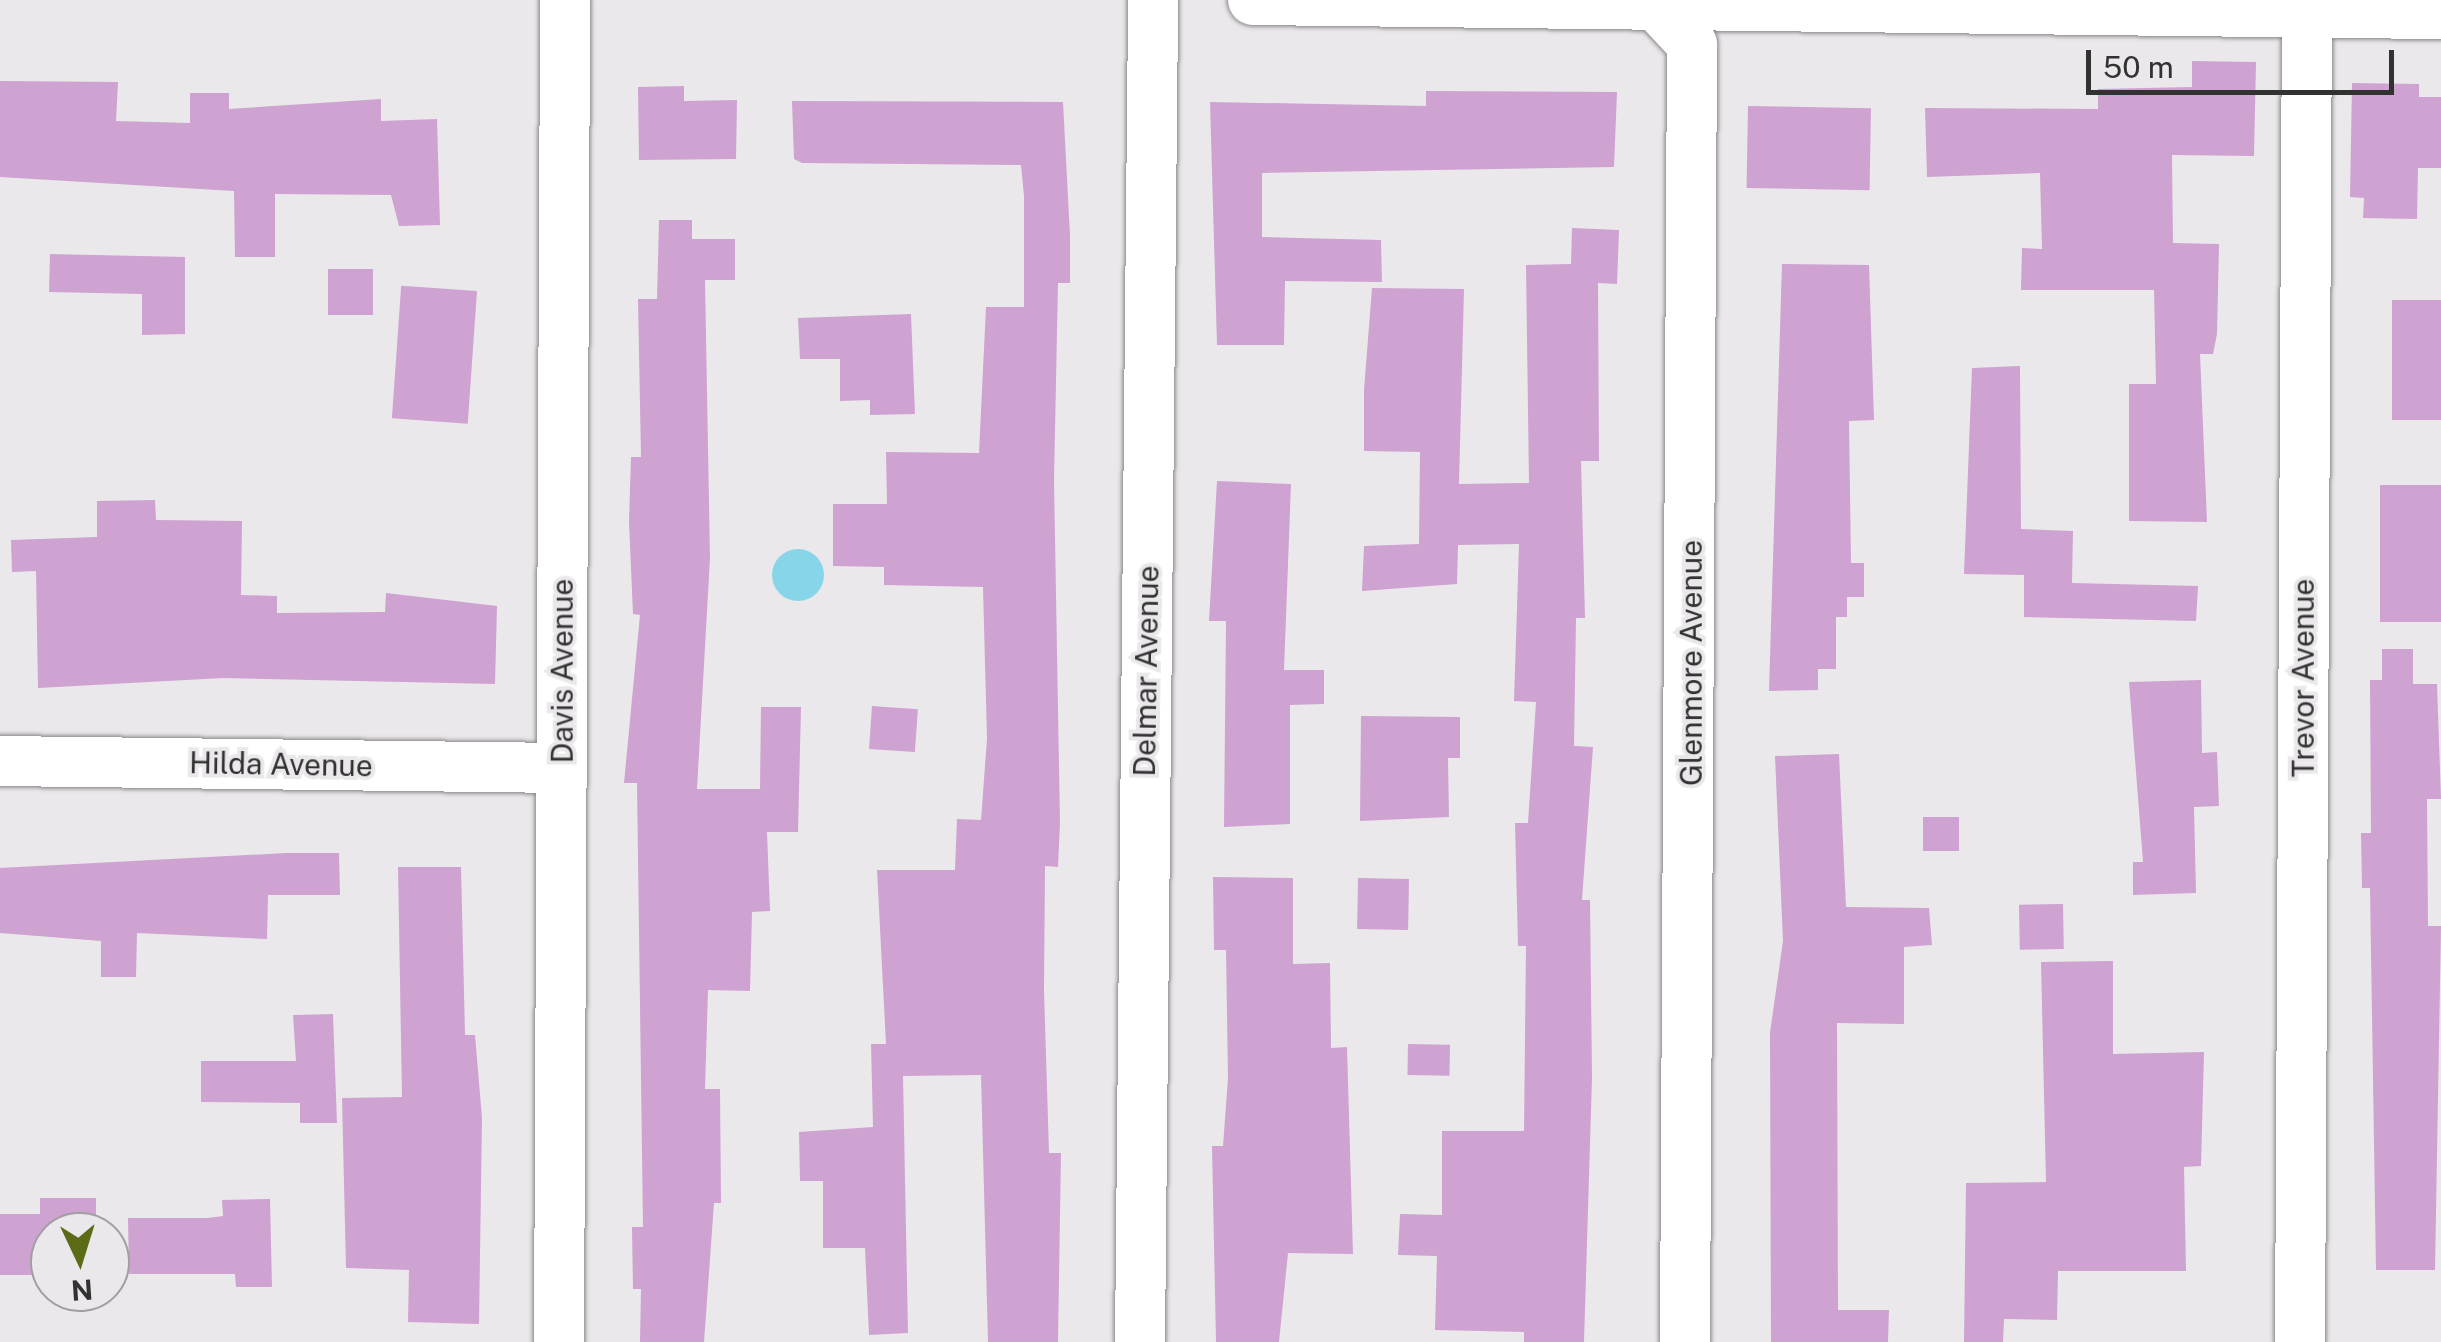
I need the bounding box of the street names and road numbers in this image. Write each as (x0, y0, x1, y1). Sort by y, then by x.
street label: Glenmore Avenue (1673, 540, 1709, 786)
street label: Delmar Avenue (1126, 565, 1166, 777)
street label: Davis Avenue (544, 579, 580, 763)
street label: Trevor Avenue (2285, 579, 2321, 777)
street label: Hilda Avenue (189, 744, 373, 784)

